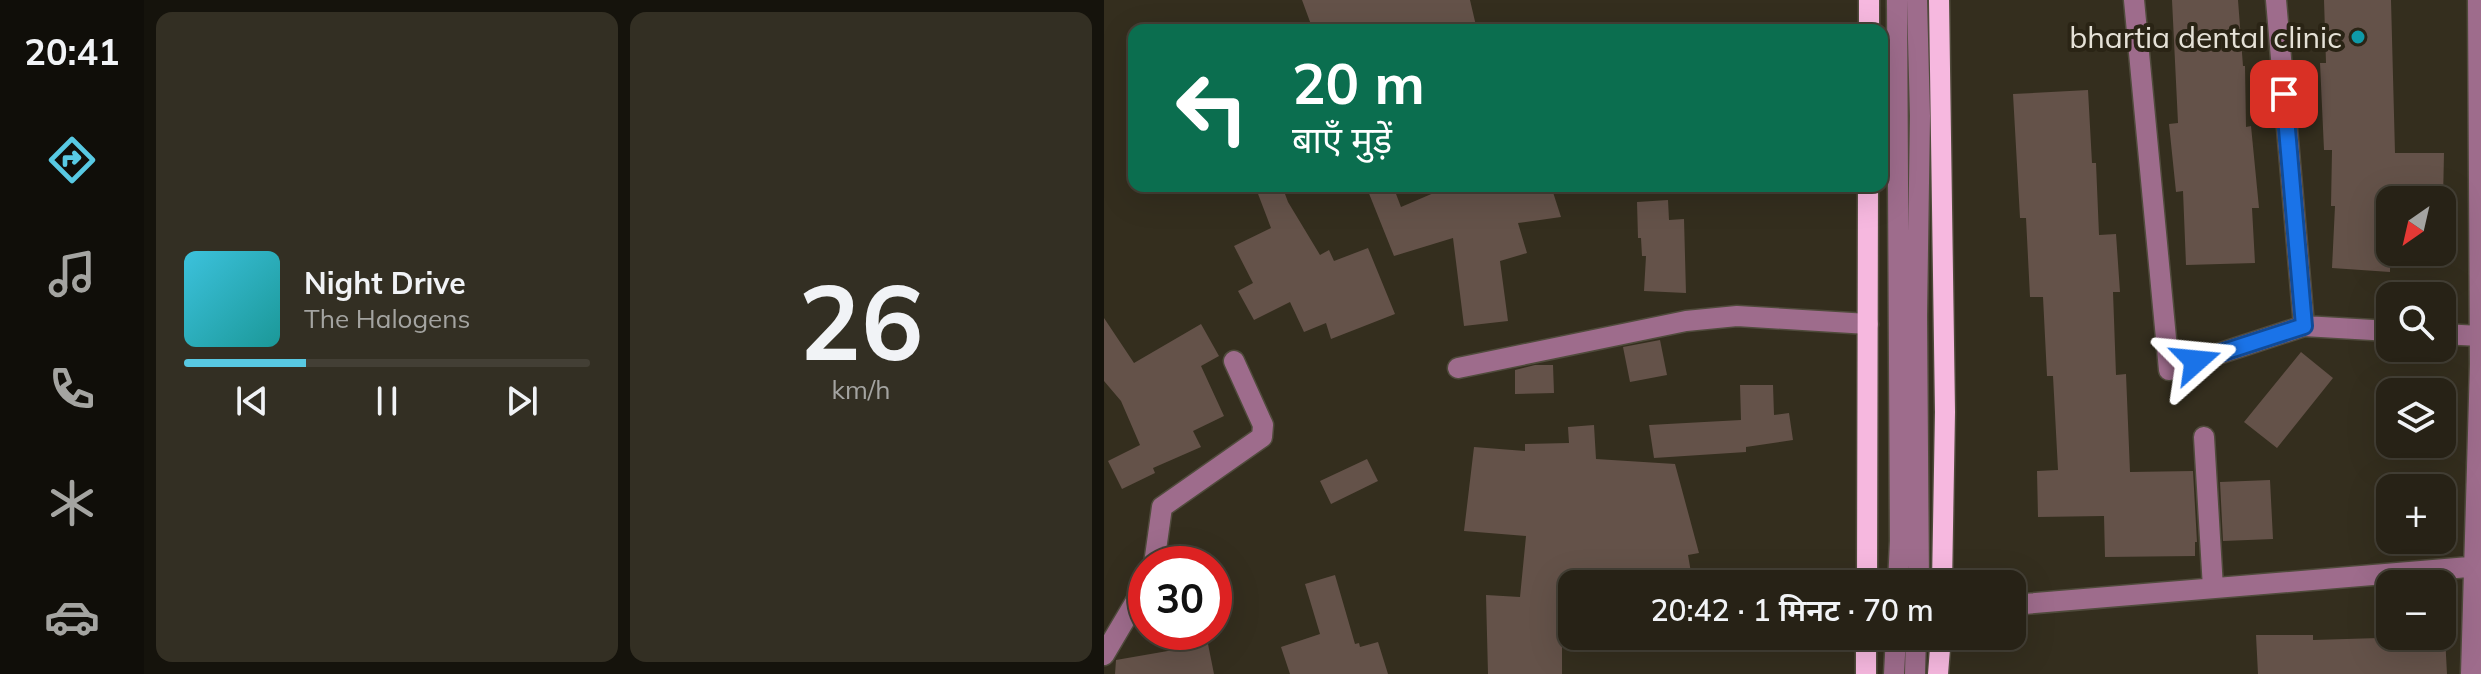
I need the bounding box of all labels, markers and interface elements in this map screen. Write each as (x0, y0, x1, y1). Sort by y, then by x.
place label: bhartia dental clinic (2069, 18, 2342, 56)
marker: bhartia dental clinic (2349, 28, 2367, 46)
text: 20:41 (24, 29, 120, 74)
text: 20 m (1292, 48, 1425, 118)
icon: left (1160, 56, 1264, 160)
pin (2250, 60, 2318, 128)
icon: arrive (2262, 72, 2306, 116)
text: बाएँ मुड़ें (1292, 117, 1392, 162)
icon: directions (44, 132, 100, 188)
north arrow (2376, 186, 2456, 266)
map controls (2376, 186, 2456, 650)
icon: music (44, 246, 100, 302)
text: 26 (799, 255, 923, 386)
text: Night Drive (304, 264, 466, 302)
button: search (2376, 282, 2456, 362)
text: The Halogens (304, 302, 470, 335)
position arrow (2154, 319, 2238, 403)
icon: phone (44, 361, 100, 417)
text: km/h (832, 373, 890, 406)
button: layers (2376, 378, 2456, 458)
icon: previous (230, 379, 274, 423)
icon: pause (365, 379, 409, 423)
icon: next (500, 379, 544, 423)
button: + (2376, 474, 2456, 554)
icon: climate (44, 475, 100, 531)
speed limit sign: 30 (1128, 546, 1232, 650)
button: − (2376, 570, 2456, 650)
icon: car (44, 589, 100, 645)
text: 20:42 · 1 मिनट · 70 m (1650, 591, 1934, 629)

